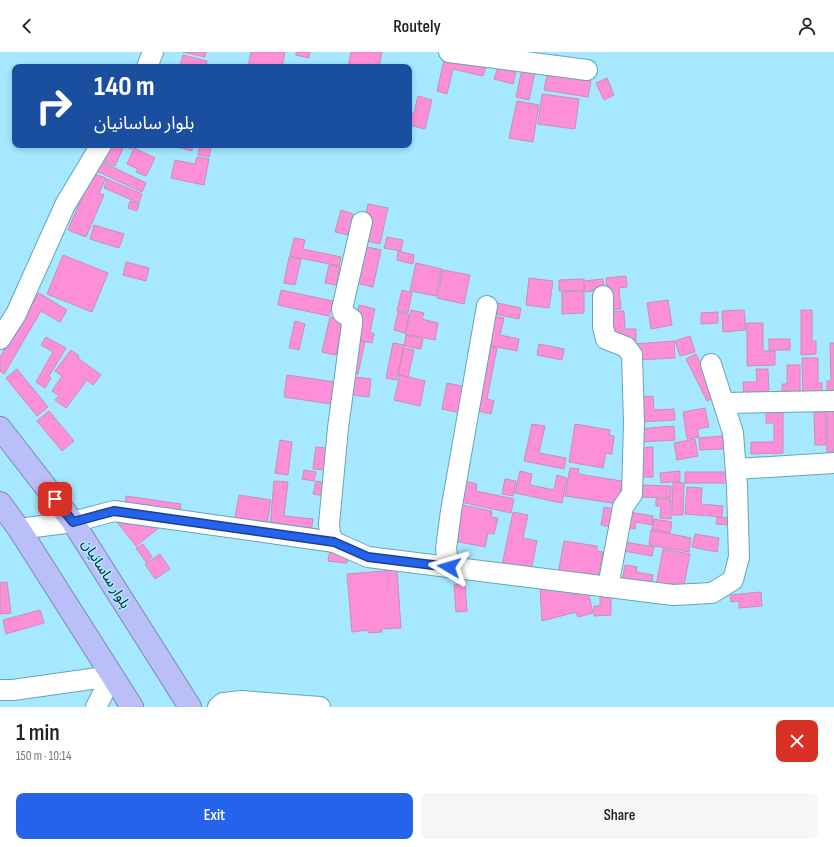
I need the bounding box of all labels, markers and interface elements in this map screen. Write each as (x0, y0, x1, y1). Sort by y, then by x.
icon: back (16, 15, 38, 37)
icon: person (796, 15, 818, 37)
text: Routely (393, 16, 441, 37)
text: 140 m (94, 70, 155, 103)
icon: right (28, 80, 80, 132)
text: بلوار ساسانیان (94, 113, 194, 134)
pin (38, 482, 72, 516)
icon: arrive (44, 488, 66, 510)
street label: بلوار ساسانیان (78, 536, 134, 612)
position arrow (428, 546, 470, 588)
text: 1 min (16, 718, 60, 747)
button: close (776, 720, 818, 762)
text: 150 m · 10:14 (16, 748, 71, 764)
button: Exit (16, 793, 413, 839)
button: Share (421, 793, 818, 839)

